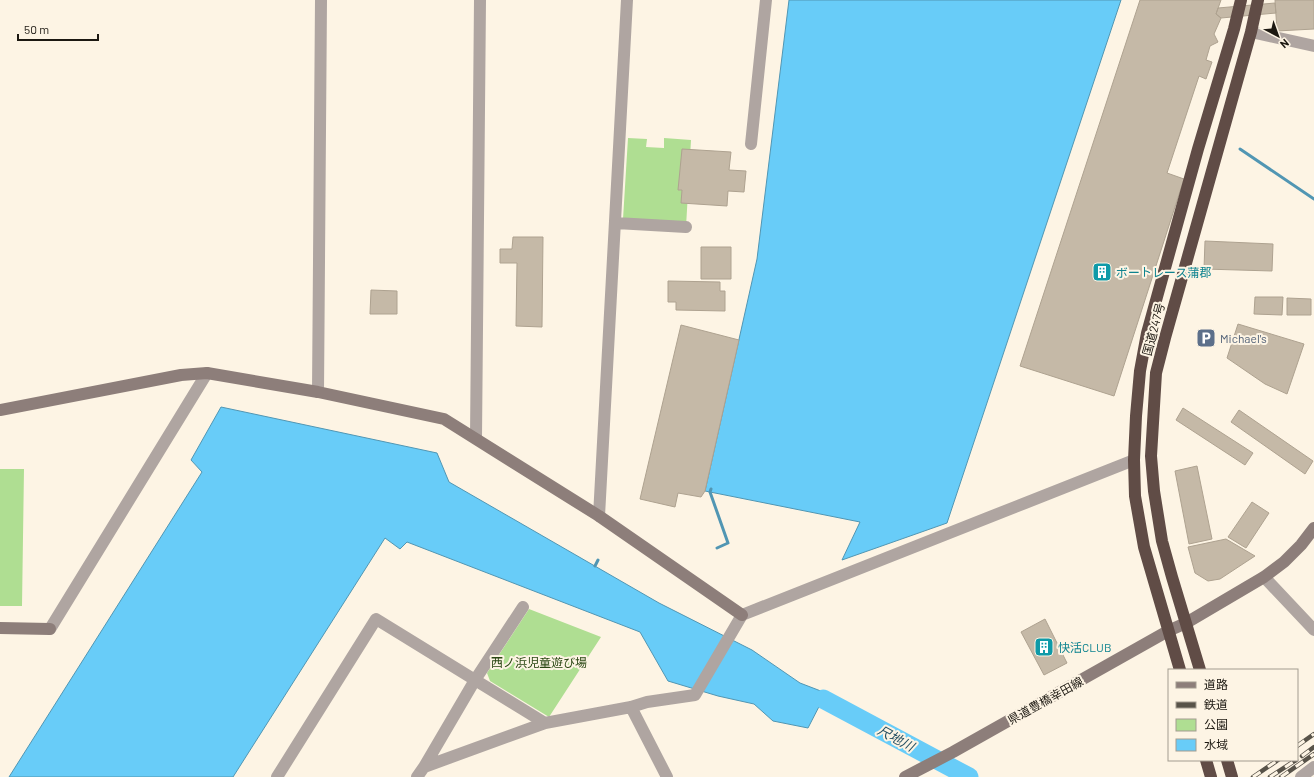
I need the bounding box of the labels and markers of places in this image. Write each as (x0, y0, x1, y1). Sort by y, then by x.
building icon: ボートレース蒲郡 (1091, 261, 1113, 283)
place label: ボートレース蒲郡 (1116, 265, 1211, 279)
parking icon: Michael's (1195, 327, 1217, 349)
place label: Michael's (1220, 331, 1267, 345)
building icon: 快活CLUB (1033, 636, 1055, 658)
place label: 快活CLUB (1058, 640, 1111, 654)

